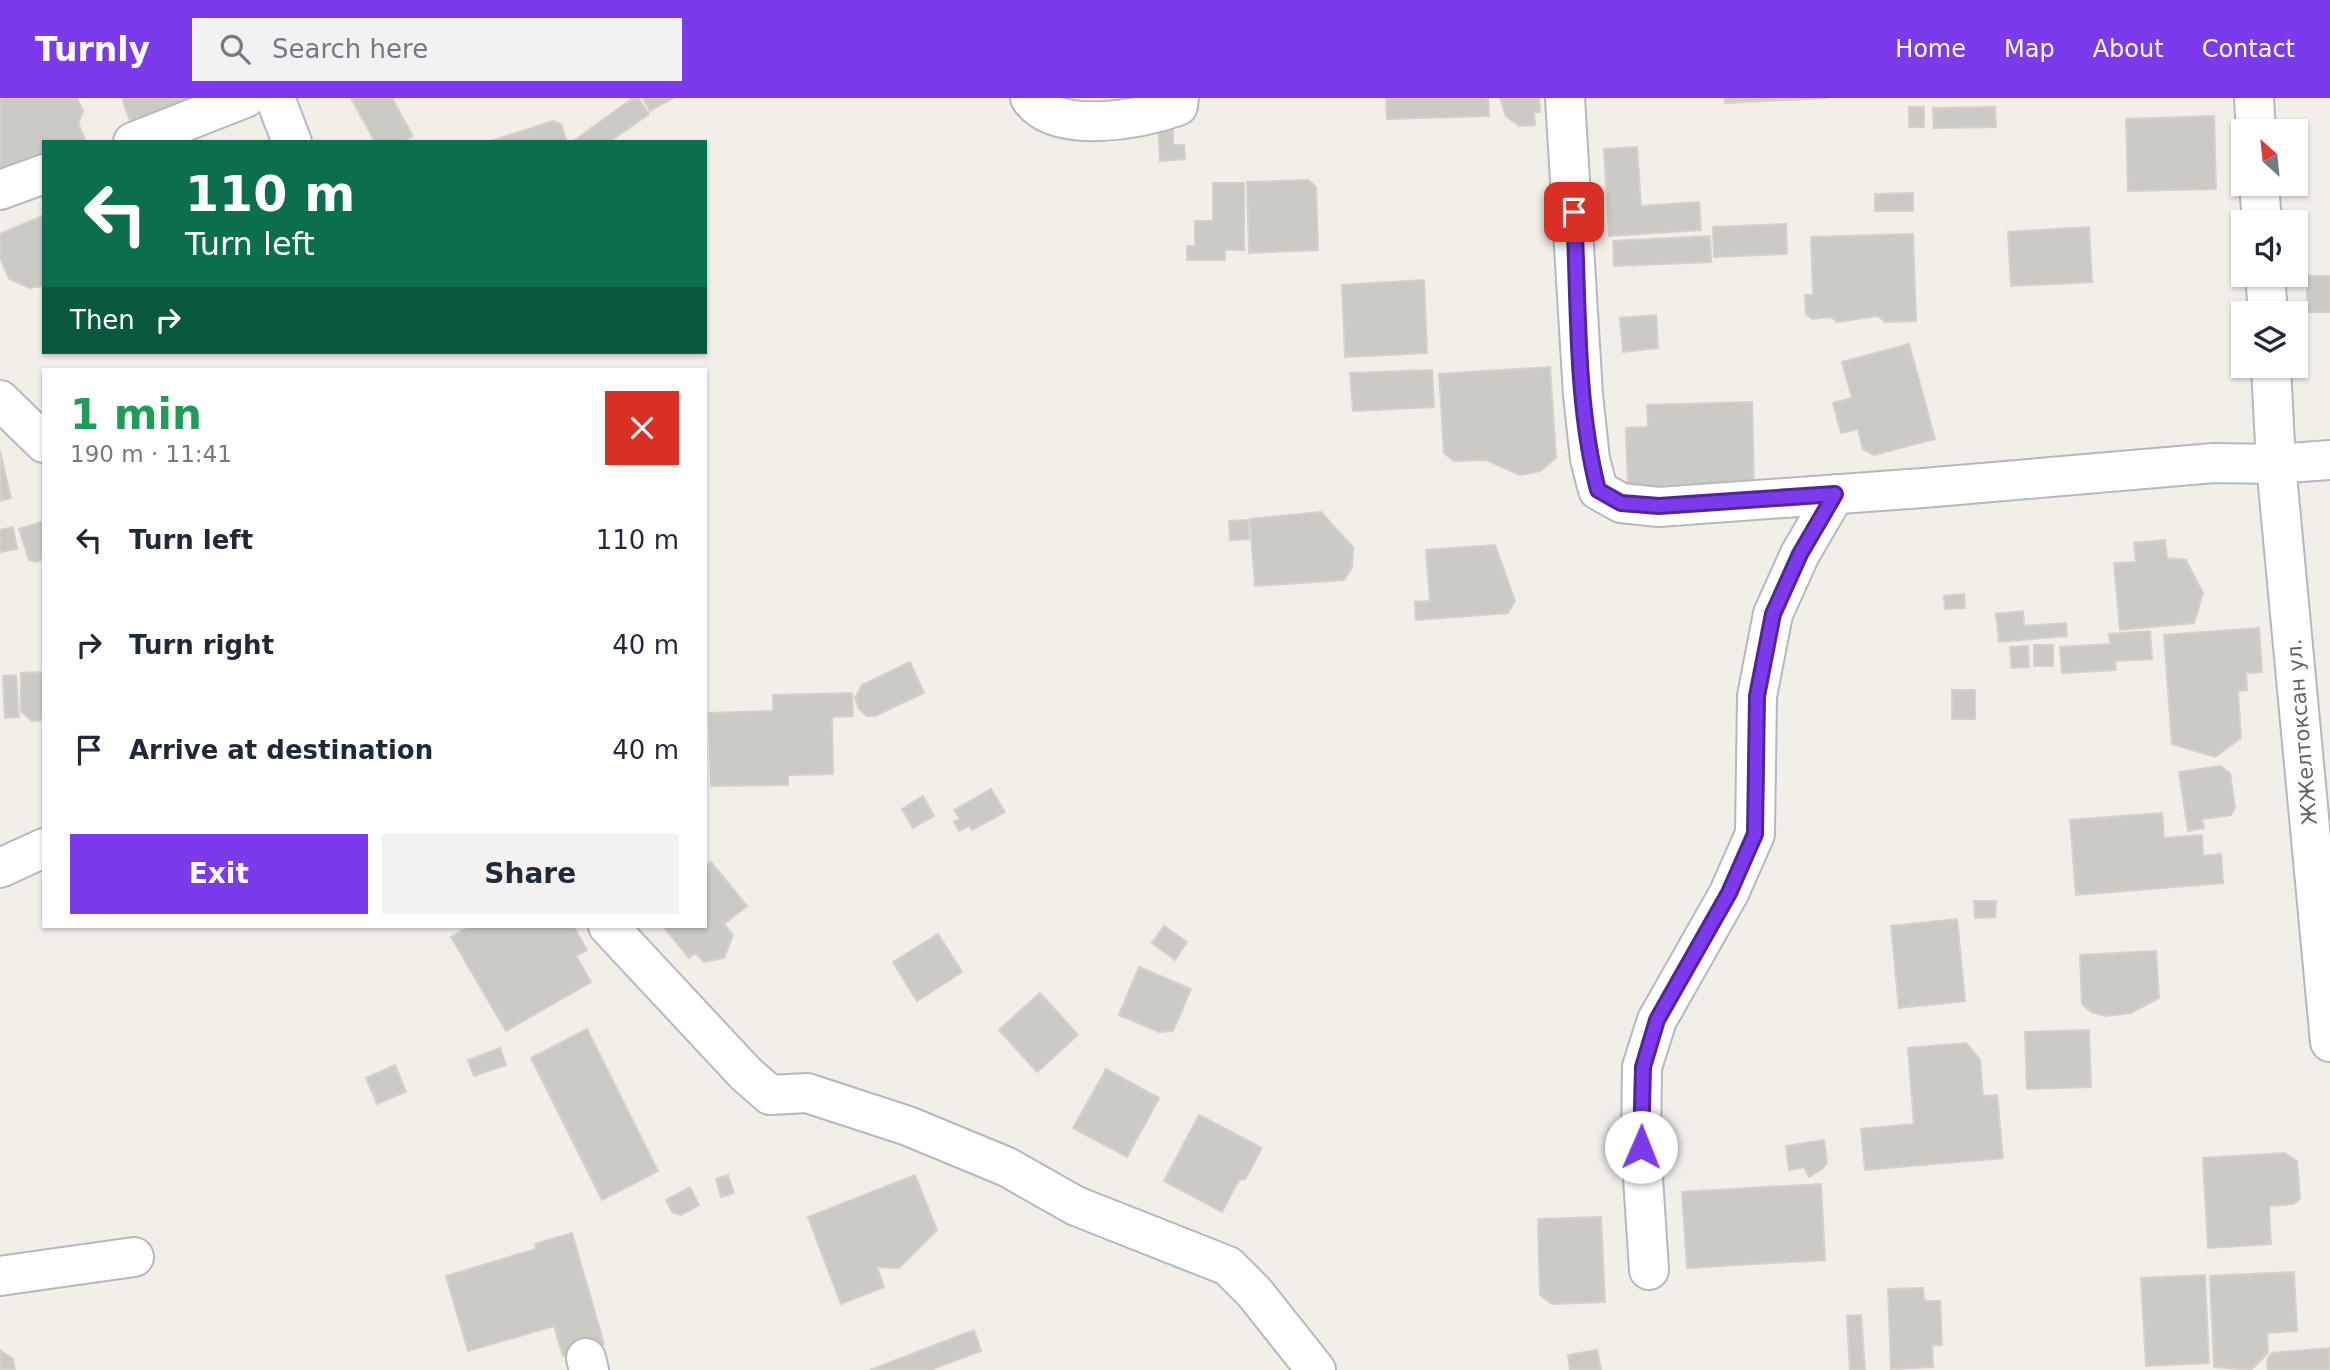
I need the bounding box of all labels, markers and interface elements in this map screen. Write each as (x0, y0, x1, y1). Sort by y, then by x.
search box (192, 18, 682, 81)
text: Turnly (35, 30, 150, 69)
icon: search (216, 30, 254, 68)
text: Search here (272, 34, 428, 64)
text: Home (1895, 35, 1966, 63)
text: Map (2004, 35, 2055, 63)
text: About (2093, 35, 2164, 63)
text: Contact (2202, 35, 2295, 63)
north arrow (2231, 119, 2308, 196)
map controls (2231, 119, 2308, 378)
text: 110 m (185, 166, 355, 223)
icon: left (70, 168, 161, 259)
pin (1544, 182, 1604, 242)
icon: arrive (1555, 193, 1593, 231)
button: sound (2231, 210, 2308, 287)
text: Turn left (185, 225, 315, 263)
icon: right (149, 301, 187, 339)
button: layers (2231, 301, 2308, 378)
text: Then (70, 305, 135, 335)
text: 1 min (70, 390, 202, 439)
button: close (605, 391, 679, 465)
text: 190 m · 11:41 (70, 441, 232, 467)
icon: left (70, 521, 108, 559)
text: Turn left (129, 525, 253, 555)
text: 110 m (596, 525, 679, 555)
icon: right (70, 626, 108, 664)
text: Turn right (129, 630, 274, 660)
text: 40 m (612, 630, 679, 660)
street label: ЖЖелтоксан ул. (2282, 638, 2322, 826)
icon: arrive (70, 731, 108, 769)
text: Arrive at destination (129, 735, 433, 765)
text: 40 m (612, 735, 679, 765)
button: Exit (70, 834, 368, 914)
button: Share (382, 834, 679, 914)
position arrow (1604, 1110, 1678, 1184)

